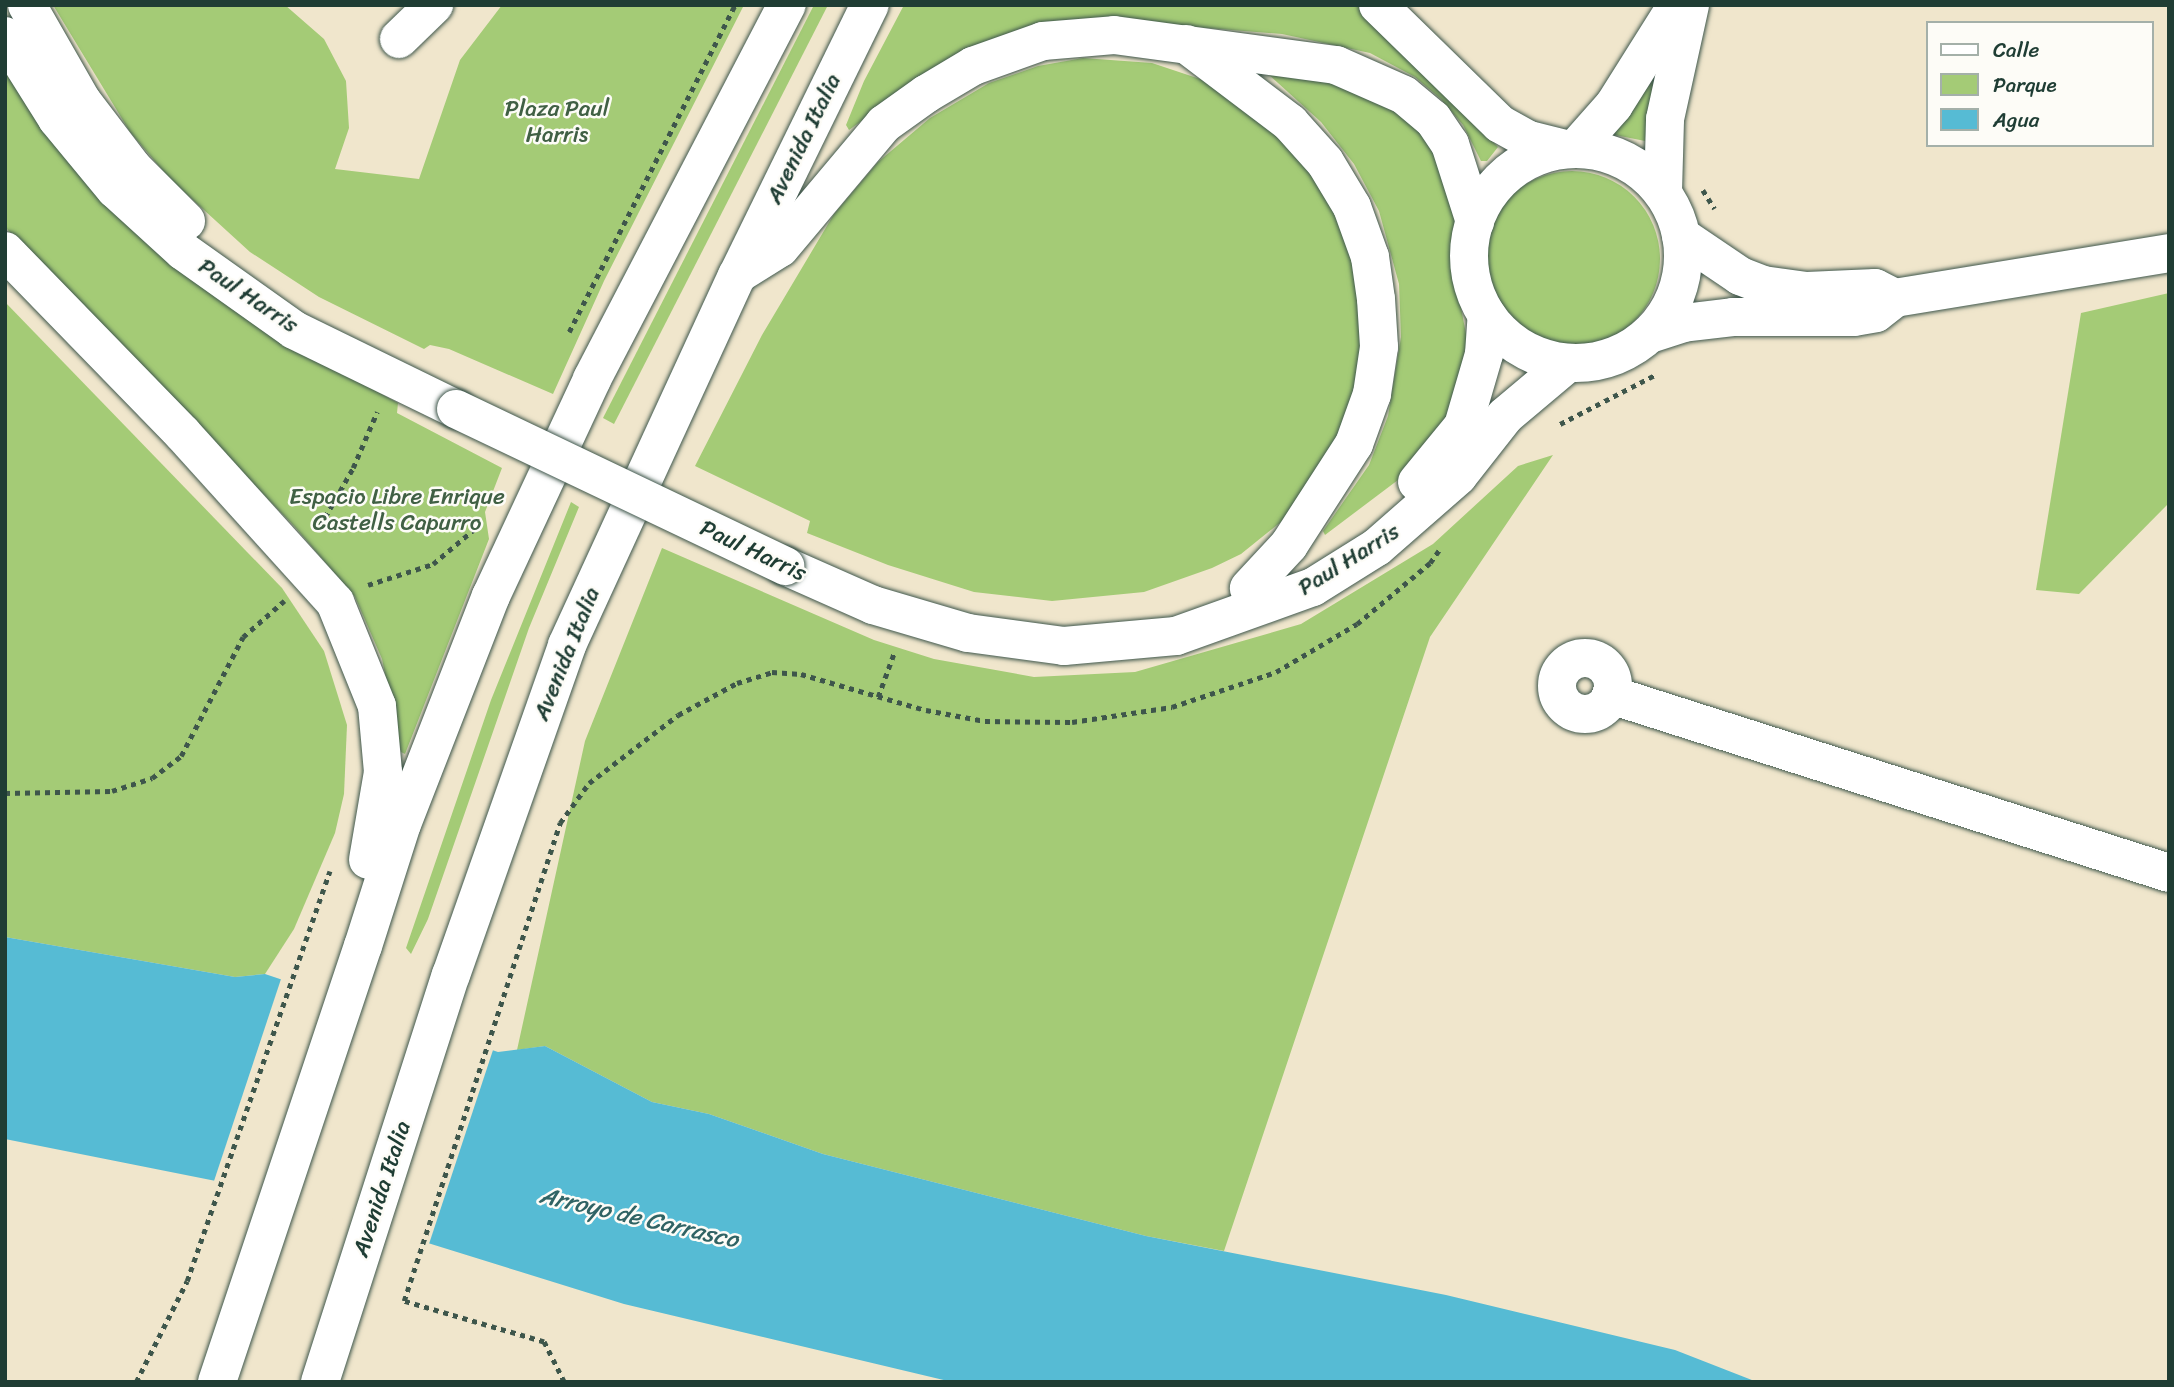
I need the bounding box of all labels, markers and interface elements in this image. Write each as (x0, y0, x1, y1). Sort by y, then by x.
legend (1926, 21, 2153, 147)
text: Calle (1993, 31, 2039, 69)
text: Parque (1993, 66, 2057, 104)
street label: Avenida Italia (761, 70, 847, 208)
park label: Plaza Paul Harris (505, 95, 609, 149)
text: Agua (1993, 101, 2039, 139)
street label: Paul Harris (194, 253, 302, 339)
park label: Espacio Libre Enrique Castells Capurro (290, 483, 504, 537)
street label: Paul Harris (696, 515, 810, 587)
street label: Paul Harris (1294, 518, 1404, 602)
street label: Avenida Italia (528, 583, 606, 725)
street label: Avenida Italia (347, 1118, 417, 1260)
water label: Arroyo de Carrasco (537, 1181, 741, 1255)

